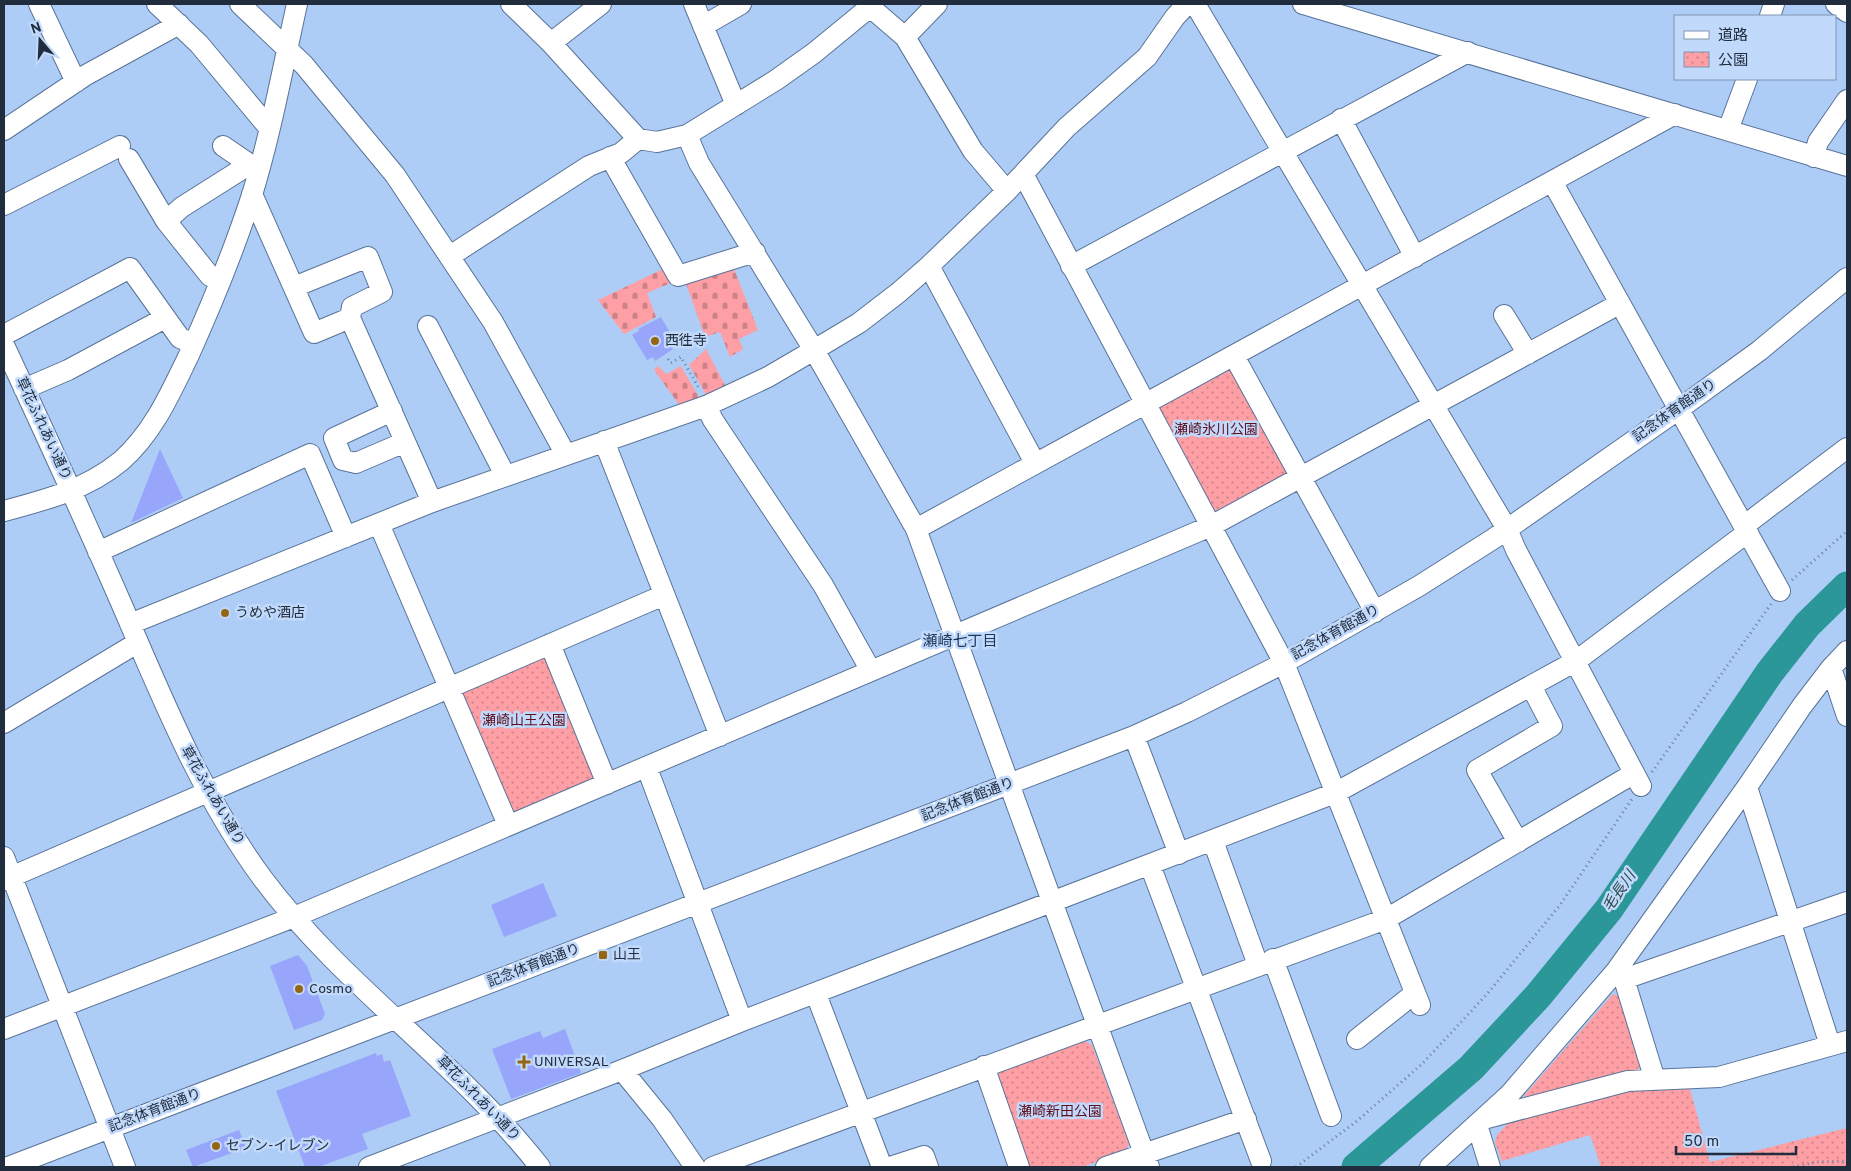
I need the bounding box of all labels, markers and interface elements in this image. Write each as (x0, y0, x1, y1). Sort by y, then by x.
north arrow (15, 15, 65, 65)
legend (1674, 15, 1836, 80)
text: N (29, 19, 44, 39)
text: 道路 (1718, 27, 1748, 46)
text: 公園 (1718, 52, 1748, 71)
place label: 西徃寺 (665, 332, 707, 350)
marker: 西徃寺 (649, 335, 661, 347)
street label: 草花ふれあい通り (12, 375, 74, 483)
street label: 記念体育館通り (1630, 376, 1720, 446)
park label: 瀬崎氷川公園 (1174, 422, 1258, 439)
street label: 記念体育館通り (1289, 602, 1383, 664)
place label: うめや酒店 (235, 605, 305, 622)
marker: うめや酒店 (219, 607, 231, 619)
district label: 瀬崎七丁目 (922, 633, 998, 652)
park label: 瀬崎山王公園 (482, 713, 566, 730)
street label: 草花ふれあい通り (177, 743, 247, 849)
street label: 記念体育館通り (919, 775, 1017, 825)
water label: 毛長川 (1599, 866, 1642, 916)
street label: 記念体育館通り (485, 941, 583, 991)
place label: 山王 (613, 947, 641, 964)
marker: 山王 (597, 949, 609, 961)
place label: Cosmo (309, 981, 352, 998)
marker: Cosmo (293, 983, 305, 995)
street label: 草花ふれあい通り (433, 1053, 523, 1145)
place label: UNIVERSAL (534, 1054, 609, 1071)
marker: UNIVERSAL (518, 1056, 530, 1068)
street label: 記念体育館通り (106, 1086, 204, 1136)
park label: 瀬崎新田公園 (1018, 1104, 1102, 1121)
scale bar (1676, 1124, 1796, 1156)
text: 50 m (1684, 1133, 1719, 1152)
place label: セブン-イレブン (226, 1137, 330, 1155)
marker: セブン-イレブン (210, 1140, 222, 1152)

